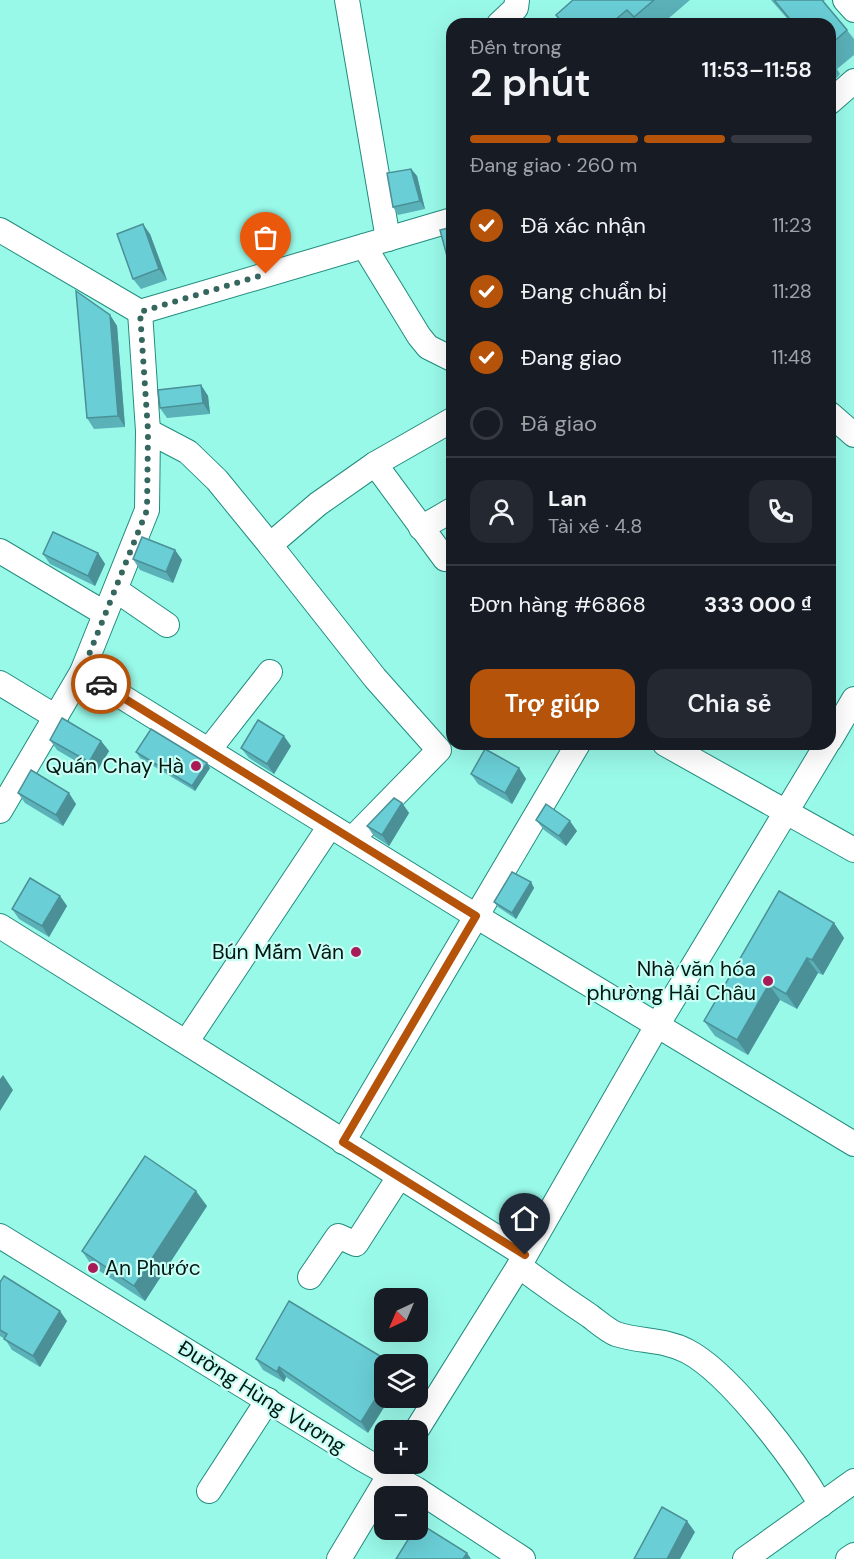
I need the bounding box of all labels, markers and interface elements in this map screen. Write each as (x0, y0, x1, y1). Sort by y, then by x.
text: Đến trong (470, 34, 562, 60)
text: 11:53–11:58 (702, 55, 812, 84)
text: 2 phút (470, 57, 591, 108)
text: Đang giao · 260 m (470, 152, 637, 178)
icon: check (470, 209, 503, 242)
text: Đã xác nhận (521, 211, 646, 240)
pin (240, 212, 291, 274)
text: 11:23 (772, 212, 812, 238)
icon: bag (249, 221, 282, 254)
icon: check (470, 275, 503, 308)
text: Đang chuẩn bị (521, 277, 667, 306)
text: 11:28 (772, 278, 812, 304)
icon: check (470, 341, 503, 374)
text: Đang giao (521, 343, 622, 372)
text: 11:48 (771, 344, 812, 370)
text: Đã giao (521, 409, 597, 438)
button: person (470, 480, 533, 543)
button: phone (749, 480, 812, 543)
text: Lan (548, 484, 587, 513)
text: Tài xế · 4.8 (548, 513, 642, 539)
text: Đơn hàng #6868 (470, 590, 646, 619)
text: 333 000 ₫ (704, 590, 812, 619)
courier (71, 654, 131, 714)
icon: car (85, 668, 118, 701)
button: Trợ giúp (470, 669, 635, 738)
button: Chia sẻ (647, 669, 812, 738)
place label: Quán Chay Hà (45, 752, 184, 780)
marker: Quán Chay Hà (189, 759, 203, 773)
place label: Bún Mắm Vân (212, 938, 344, 966)
marker: Bún Mắm Vân (349, 945, 363, 959)
place label: Nhà văn hóa phường Hải Châu (586, 955, 756, 1007)
marker: Nhà văn hóa phường Hải Châu (761, 974, 775, 988)
pin (499, 1193, 550, 1255)
icon: home (508, 1202, 541, 1235)
place label: An Phước (105, 1254, 201, 1282)
marker: An Phước (86, 1261, 100, 1275)
north arrow (374, 1288, 428, 1342)
map controls (374, 1288, 428, 1540)
street label: Đường Hùng Vương (173, 1334, 352, 1460)
button: layers (374, 1354, 428, 1408)
button: + (374, 1420, 428, 1474)
button: − (374, 1486, 428, 1540)

